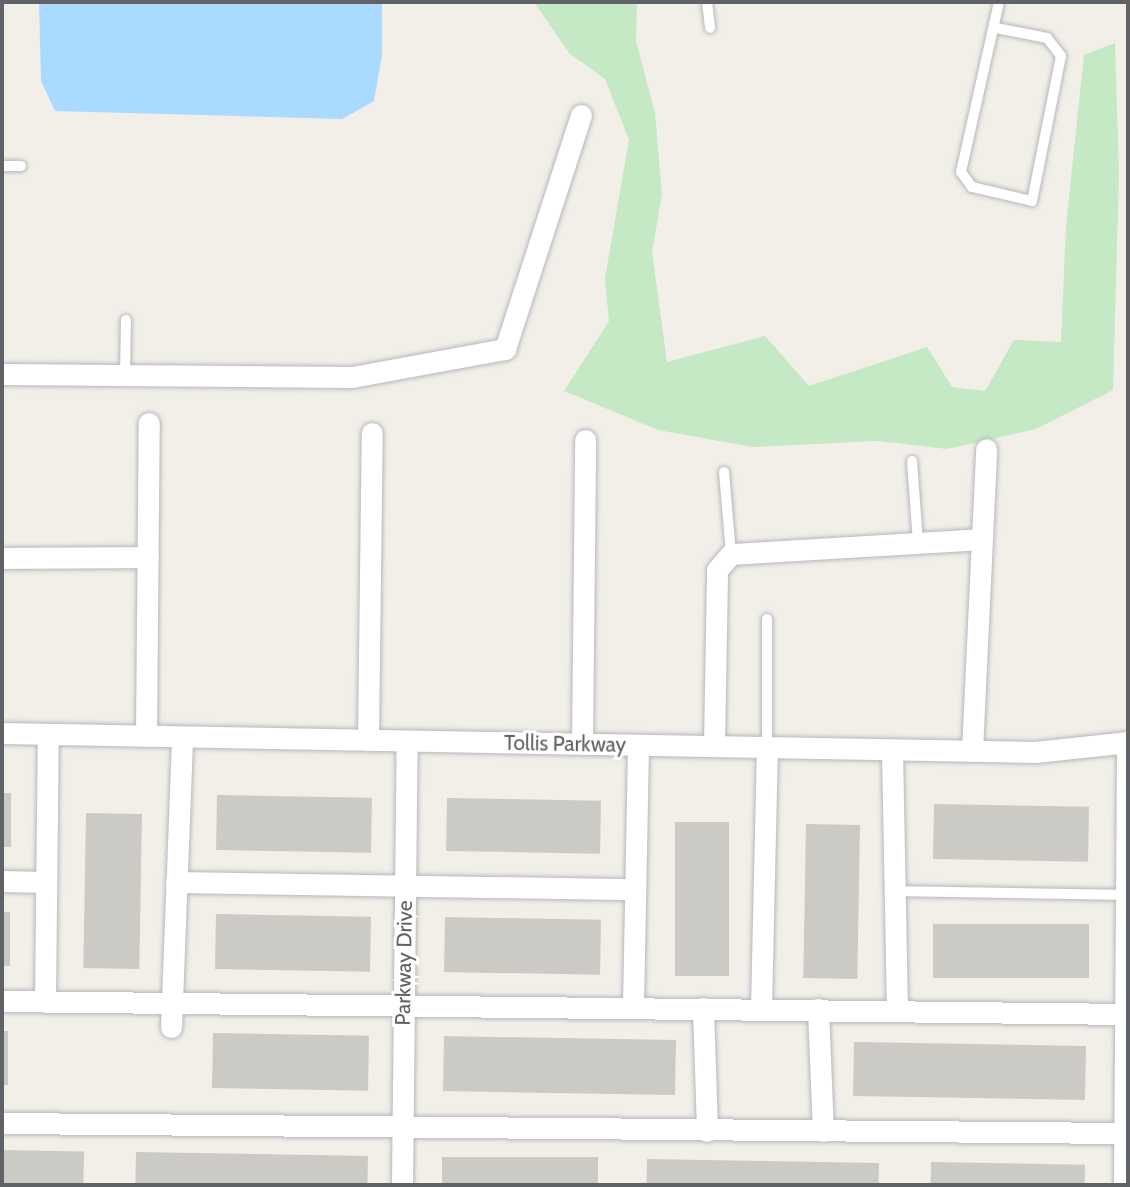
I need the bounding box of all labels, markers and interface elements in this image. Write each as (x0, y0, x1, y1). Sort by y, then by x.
street label: Tollis Parkway (504, 730, 626, 758)
street label: Parkway Drive (390, 900, 418, 1026)

